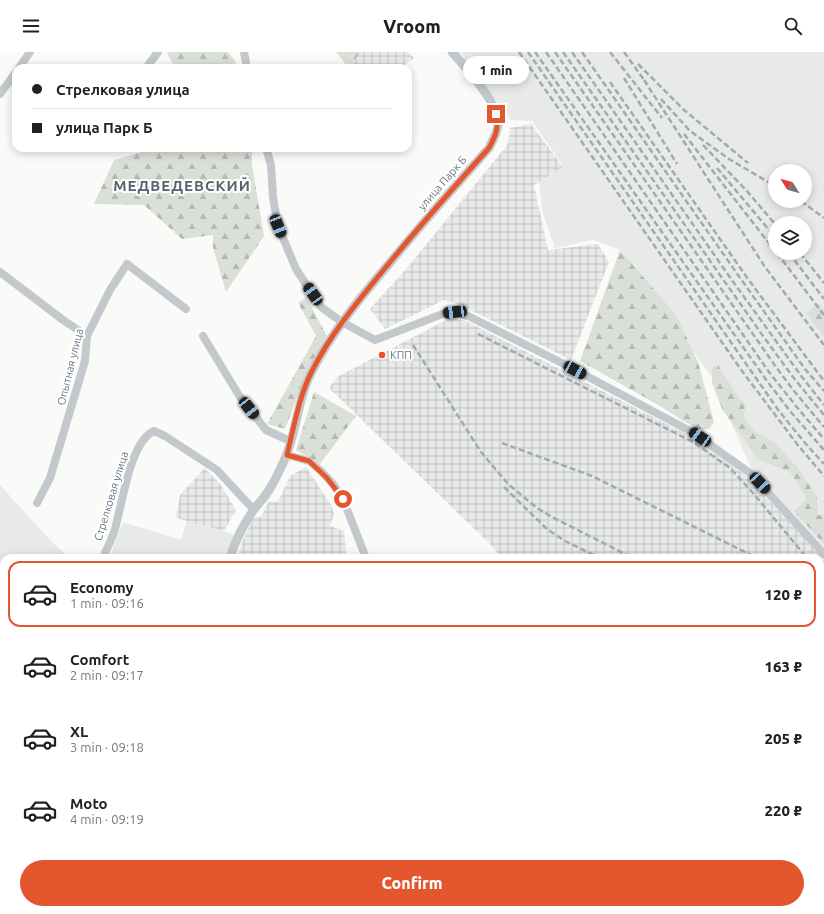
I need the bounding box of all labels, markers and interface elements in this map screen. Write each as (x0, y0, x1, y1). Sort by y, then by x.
icon: menu (20, 15, 42, 37)
icon: search (782, 15, 804, 37)
text: Vroom (383, 16, 441, 36)
callout: 1 min (463, 56, 529, 84)
text: 1 min (479, 63, 513, 77)
text: Стрелковая улица (56, 81, 190, 98)
route end (487, 105, 505, 123)
text: улица Парк Б (56, 119, 153, 136)
street label: улица Парк Б (415, 154, 469, 212)
north arrow (768, 164, 812, 208)
map controls (768, 164, 812, 260)
district label: МЕДВЕДЕВСКИЙ (113, 176, 251, 194)
car (268, 213, 288, 239)
button: layers (768, 216, 812, 260)
car (301, 281, 325, 307)
car (442, 305, 468, 319)
street label: Опытная улица (55, 327, 85, 407)
place label: КПП (390, 349, 412, 361)
marker: КПП (377, 350, 387, 360)
car (562, 359, 588, 381)
car (237, 395, 261, 421)
car (687, 425, 713, 449)
street label: Стрелковая улица (92, 450, 130, 542)
car (747, 470, 773, 496)
route start (334, 490, 352, 508)
icon: car (22, 576, 58, 612)
text: Economy (70, 579, 134, 596)
text: 120 ₽ (765, 586, 802, 603)
text: 1 min · 09:16 (70, 596, 144, 610)
icon: car (22, 648, 58, 684)
text: Comfort (70, 651, 129, 668)
text: 163 ₽ (765, 658, 802, 675)
text: 2 min · 09:17 (70, 668, 144, 682)
icon: car (22, 720, 58, 756)
text: XL (70, 723, 88, 740)
text: 205 ₽ (765, 730, 802, 747)
text: 3 min · 09:18 (70, 740, 144, 754)
icon: car (22, 792, 58, 828)
text: Moto (70, 795, 108, 812)
text: 220 ₽ (765, 802, 802, 819)
text: 4 min · 09:19 (70, 812, 144, 826)
button: Confirm (20, 860, 804, 906)

